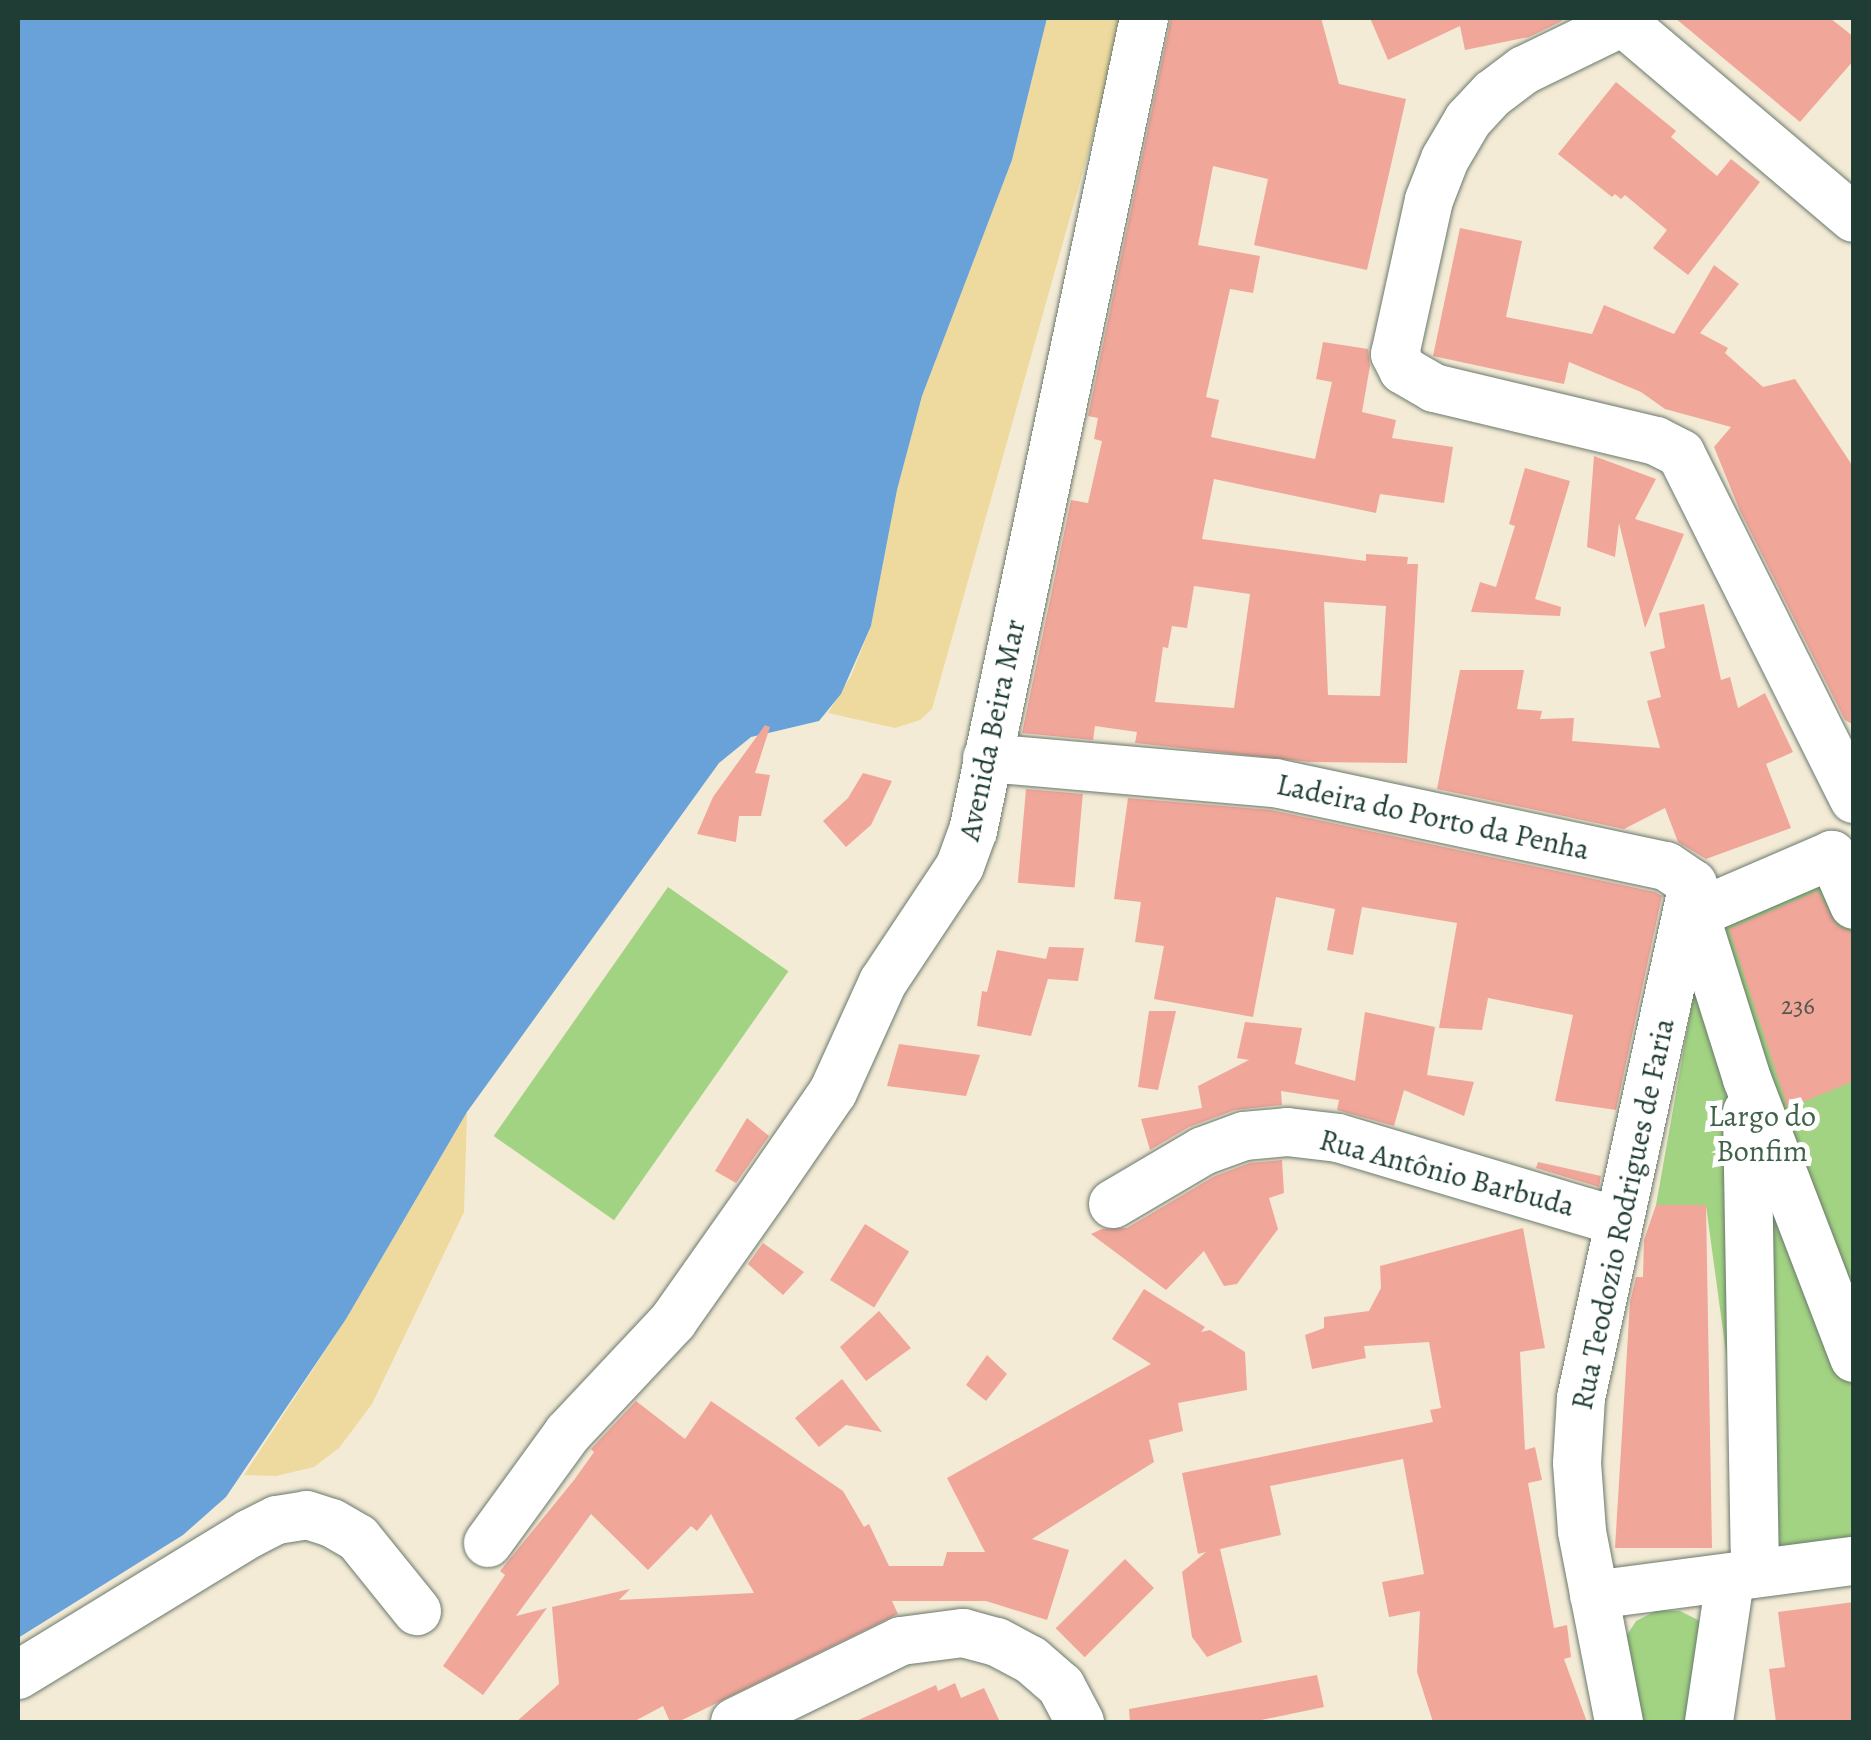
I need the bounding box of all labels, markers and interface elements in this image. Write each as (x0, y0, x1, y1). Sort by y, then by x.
street label: Avenida Beira Mar (951, 616, 1033, 844)
street label: Ladeira do Porto da Penha (1273, 766, 1593, 868)
house number: 236 (1781, 991, 1815, 1021)
street label: Rua Teodozio Rodrigues de Faria (1564, 1015, 1682, 1413)
park label: Largo do Bonfim (1708, 1098, 1816, 1168)
street label: Rua Antônio Barbuda (1316, 1122, 1578, 1224)

